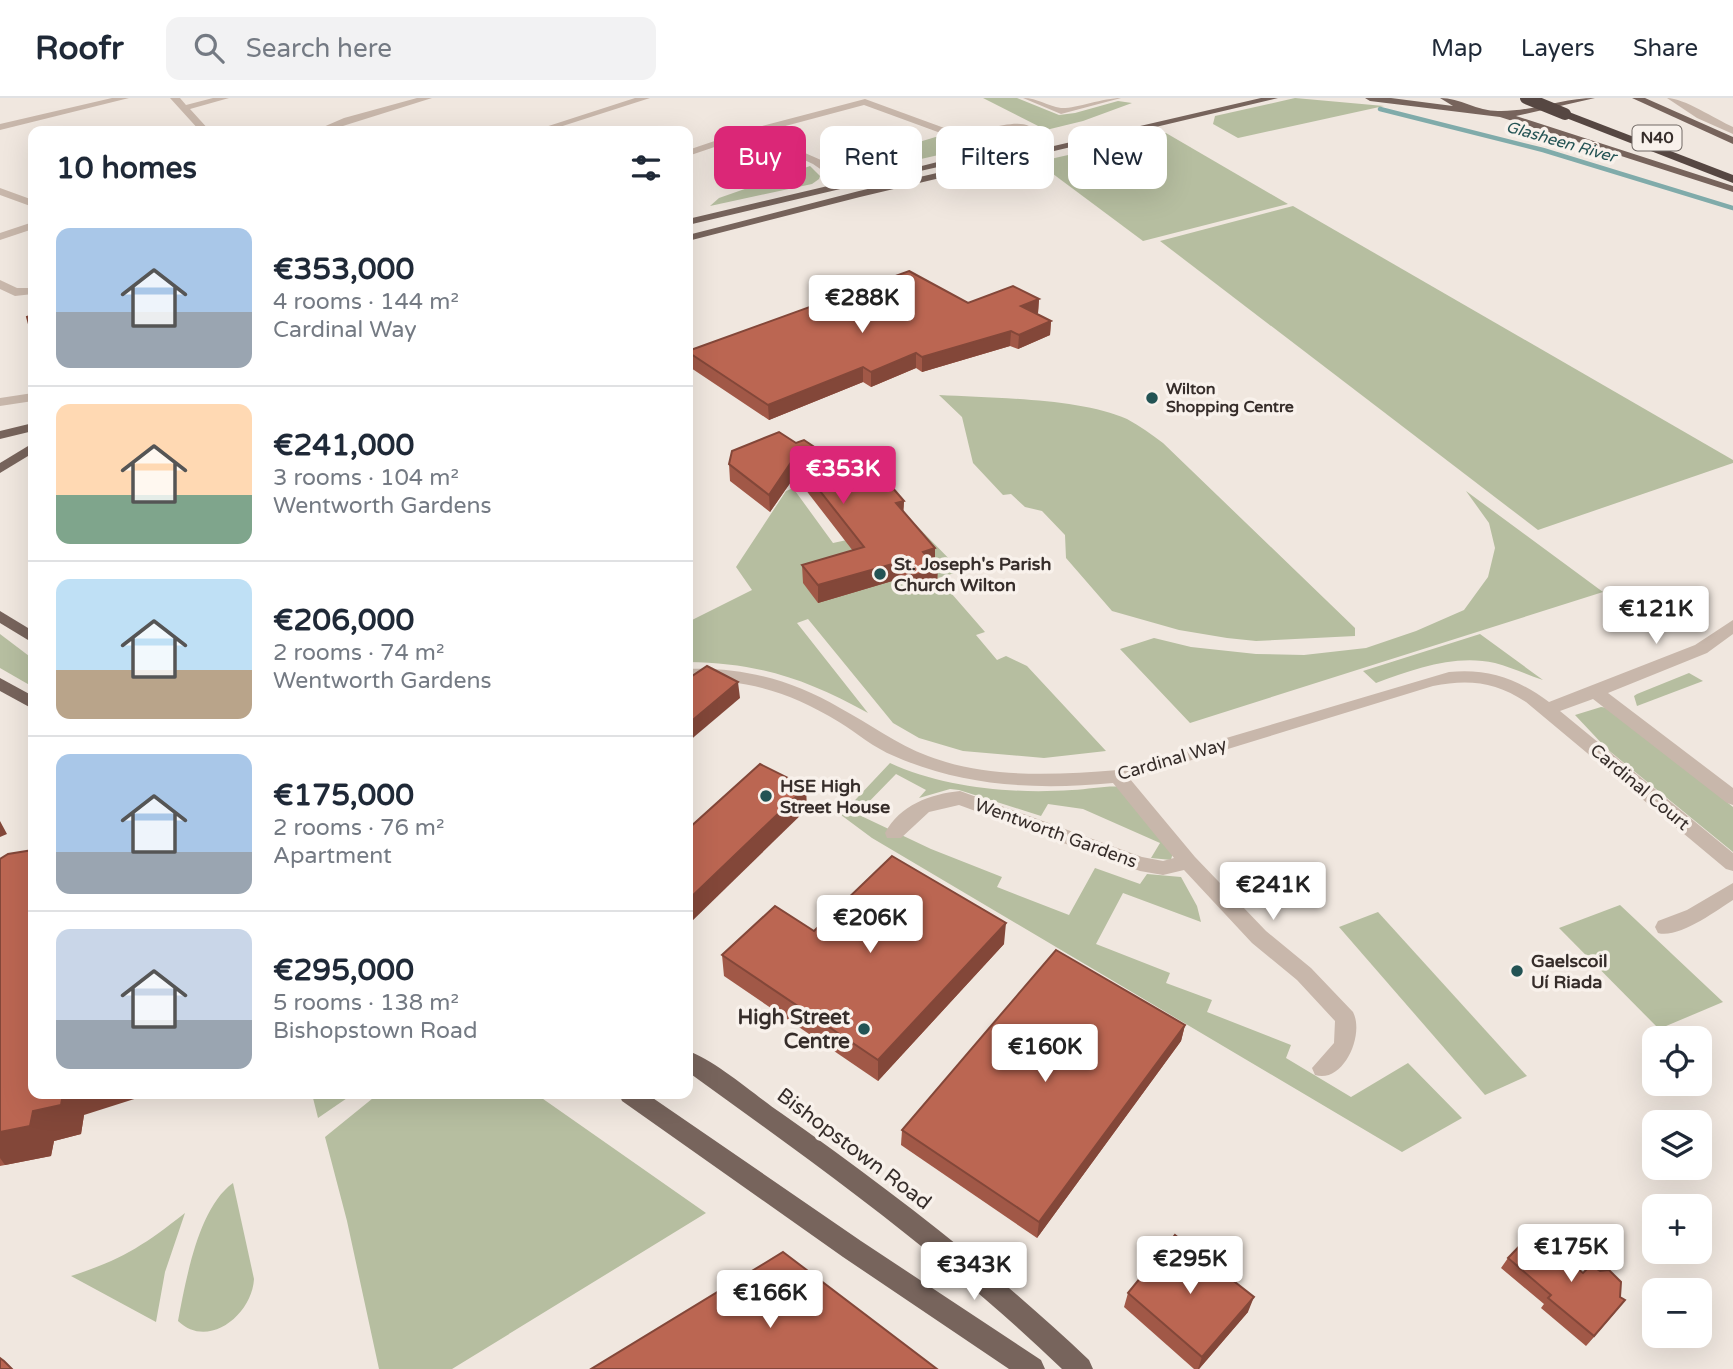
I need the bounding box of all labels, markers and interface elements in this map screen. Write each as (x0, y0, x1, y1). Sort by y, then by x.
search box (166, 17, 656, 80)
text: Roofr (35, 29, 124, 68)
icon: search (190, 29, 228, 67)
text: Search here (246, 33, 392, 64)
text: Map (1431, 34, 1483, 63)
text: Layers (1521, 34, 1595, 63)
text: Share (1633, 34, 1698, 63)
water label: Glasheen River (1504, 117, 1620, 168)
chip: Buy (714, 126, 806, 189)
chip: Rent (820, 126, 922, 189)
chip: Filters (936, 126, 1054, 189)
chip: New (1068, 126, 1167, 189)
road number: N40 (1632, 126, 1682, 150)
icon: filters (627, 149, 665, 187)
text: 10 homes (56, 150, 197, 187)
text: €353,000 (273, 251, 414, 288)
icon: home (112, 256, 196, 340)
pin: €288K (813, 275, 911, 335)
text: €288K (825, 284, 899, 312)
text: 4 rooms · 144 m² (273, 288, 459, 316)
text: Cardinal Way (273, 316, 417, 344)
place label: Wilton Shopping Centre (1166, 379, 1294, 417)
marker: Wilton Shopping Centre (1144, 390, 1160, 406)
text: €241,000 (273, 427, 414, 464)
icon: home (112, 432, 196, 516)
pin: €353K (794, 446, 892, 506)
text: €353K (806, 455, 880, 483)
text: 3 rooms · 104 m² (273, 464, 459, 492)
text: Wentworth Gardens (273, 492, 492, 520)
place label: St. Joseph's Parish Church Wilton (894, 553, 1051, 596)
marker: St. Joseph's Parish Church Wilton (872, 566, 888, 582)
pin: €121K (1607, 587, 1705, 646)
text: €121K (1619, 595, 1693, 623)
text: €206,000 (273, 602, 414, 639)
icon: home (112, 607, 196, 691)
text: 2 rooms · 74 m² (273, 639, 444, 667)
text: Wentworth Gardens (273, 667, 492, 695)
street label: Cardinal Way (1115, 733, 1229, 785)
street label: Cardinal Court (1586, 739, 1694, 835)
place label: HSE High Street House (780, 775, 890, 818)
text: €175,000 (273, 777, 414, 814)
icon: home (112, 782, 196, 866)
marker: HSE High Street House (758, 788, 774, 804)
street label: Wentworth Gardens (972, 793, 1140, 873)
text: 2 rooms · 76 m² (273, 814, 444, 842)
text: Apartment (273, 842, 392, 870)
pin: €241K (1224, 862, 1322, 922)
text: €241K (1236, 871, 1310, 899)
pin: €206K (821, 896, 919, 955)
text: €206K (833, 904, 907, 932)
place label: Gaelscoil Uí Riada (1531, 950, 1607, 993)
text: €295,000 (273, 952, 414, 989)
icon: home (112, 957, 196, 1041)
marker: Gaelscoil Uí Riada (1509, 963, 1525, 979)
text: 5 rooms · 138 m² (273, 989, 459, 1017)
place label: High Street Centre (738, 1005, 850, 1054)
text: Bishopstown Road (273, 1017, 477, 1045)
marker: High Street Centre (856, 1021, 872, 1037)
pin: €160K (996, 1024, 1094, 1084)
map controls (1642, 1026, 1712, 1348)
button: locate (1642, 1026, 1712, 1096)
text: €160K (1008, 1033, 1082, 1061)
street label: Bishopstown Road (772, 1083, 936, 1215)
button: layers (1642, 1110, 1712, 1180)
button: + (1642, 1194, 1712, 1264)
pin: €175K (1522, 1224, 1620, 1284)
text: €175K (1534, 1233, 1608, 1261)
pin: €295K (1141, 1236, 1239, 1296)
pin: €343K (925, 1242, 1023, 1302)
text: €295K (1153, 1245, 1227, 1273)
text: €343K (937, 1251, 1011, 1279)
pin: €166K (721, 1270, 819, 1330)
button: − (1642, 1278, 1712, 1348)
text: €166K (733, 1279, 807, 1307)

